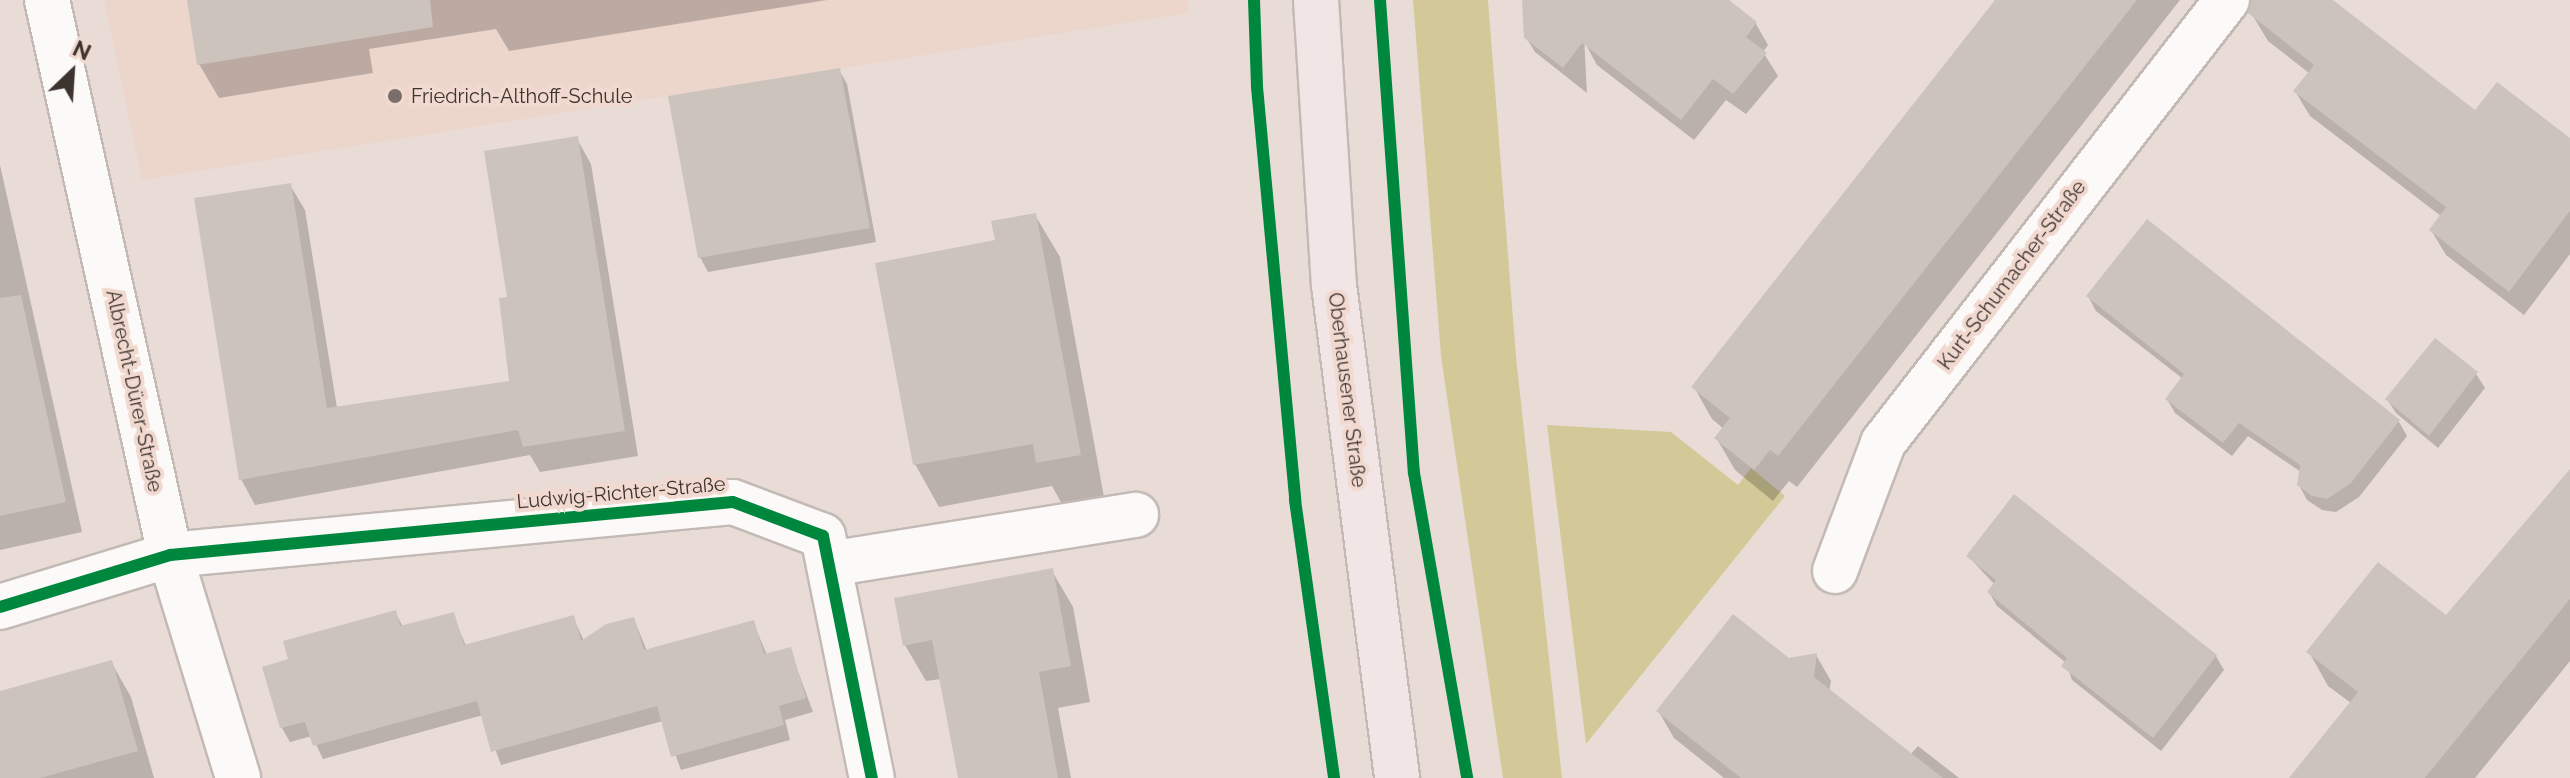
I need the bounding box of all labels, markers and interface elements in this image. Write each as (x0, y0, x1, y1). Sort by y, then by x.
north arrow (32, 32, 112, 112)
text: N (69, 35, 95, 66)
place label: Friedrich-Althoff-Schule (411, 84, 632, 108)
marker: Friedrich-Althoff-Schule (386, 87, 404, 105)
street label: Kurt-Schumacher-Straße (1933, 176, 2091, 374)
street label: Albrecht-Dürer-Straße (101, 288, 167, 494)
street label: Oberhausener Straße (1323, 291, 1371, 489)
street label: Ludwig-Richter-Straße (516, 472, 726, 514)

